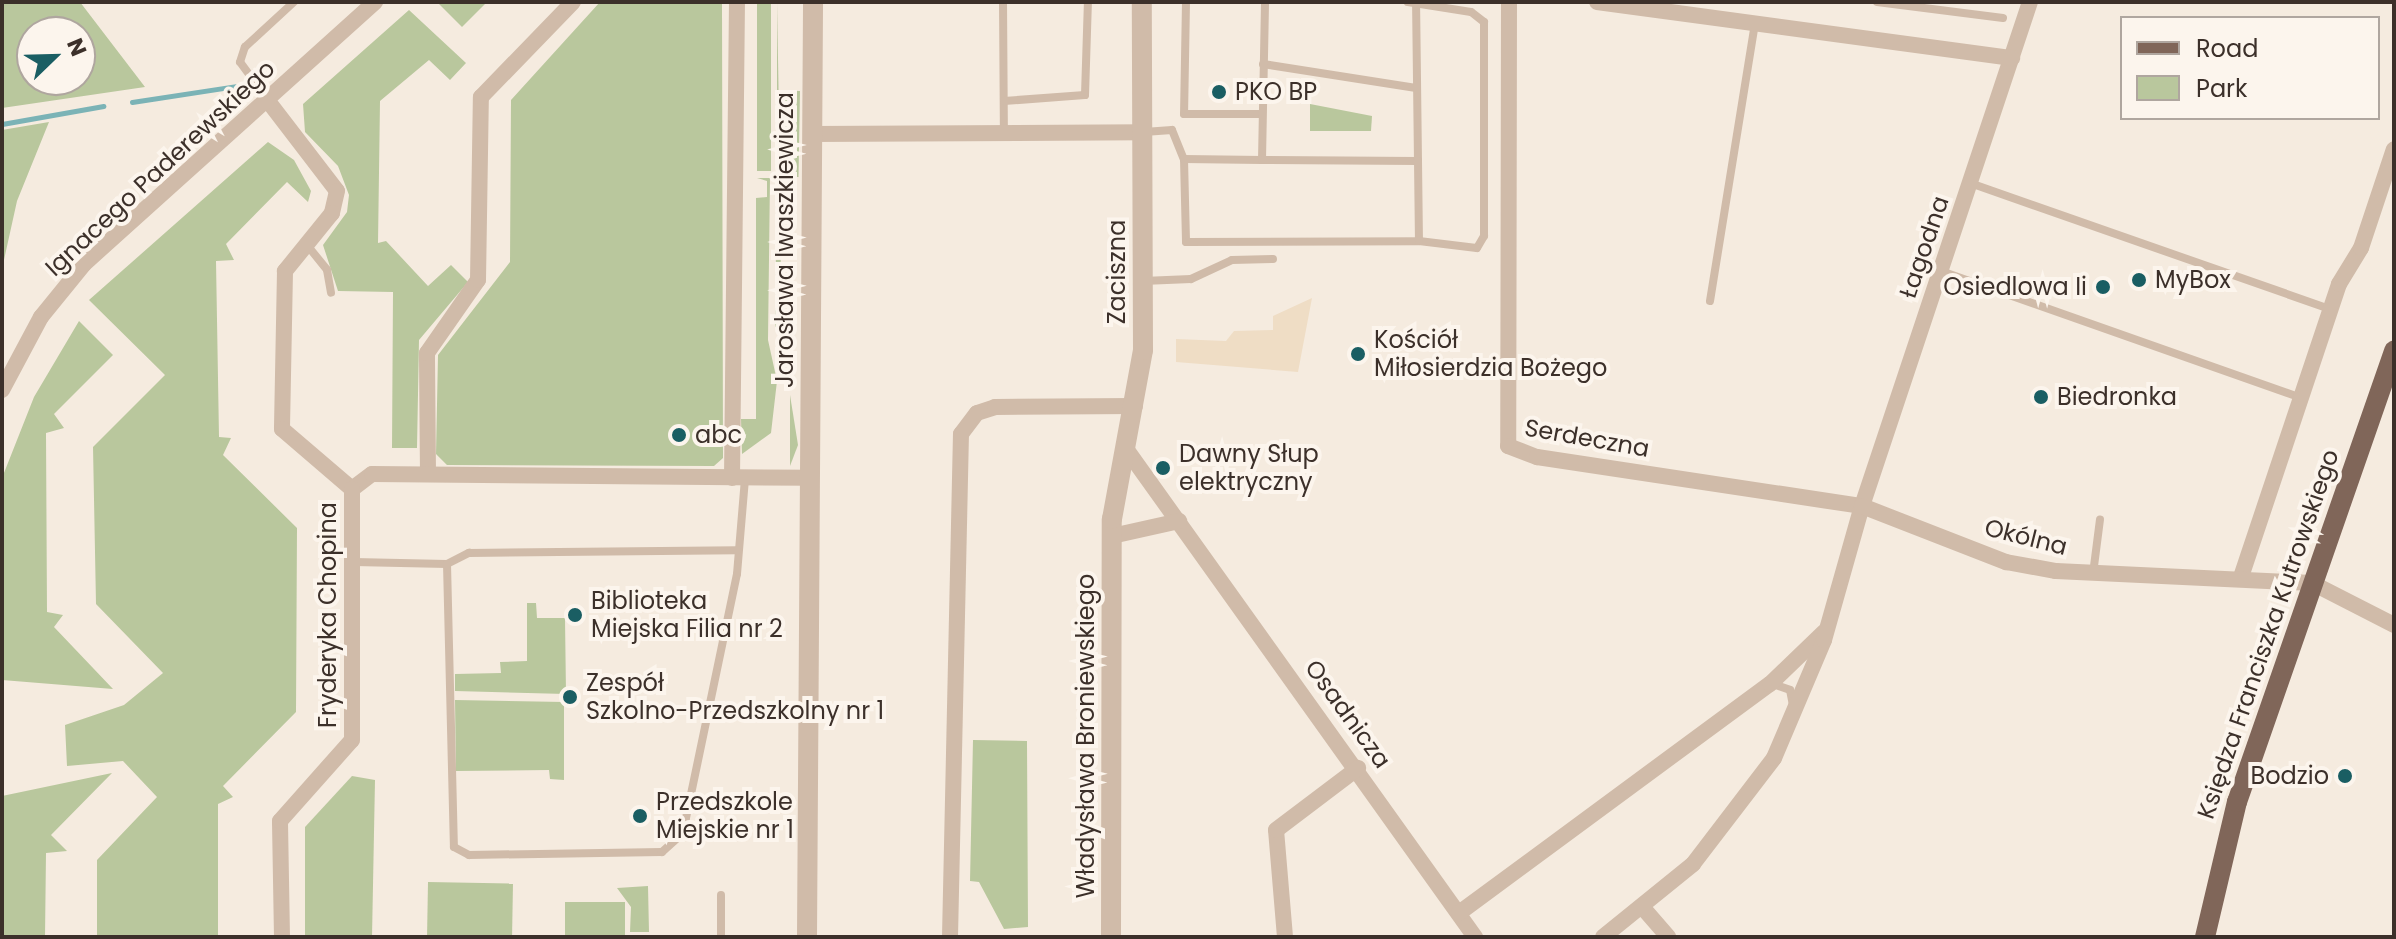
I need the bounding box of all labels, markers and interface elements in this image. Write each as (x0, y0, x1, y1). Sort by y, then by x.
north arrow (16, 16, 96, 96)
legend (2120, 16, 2380, 120)
text: Road (2196, 32, 2258, 65)
text: N (59, 34, 94, 61)
street label: Ignacego Paderewskiego (39, 54, 281, 282)
text: Park (2196, 72, 2247, 105)
place label: PKO BP (1235, 78, 1317, 106)
marker: PKO BP (1210, 83, 1228, 101)
street label: Jarosława Iwaszkiewicza (771, 92, 799, 388)
street label: Łagodna (1893, 192, 1955, 302)
street label: Zaciszna (1103, 220, 1131, 324)
place label: MyBox (2155, 266, 2231, 294)
marker: MyBox (2130, 271, 2148, 289)
place label: Osiedlowa Ii (1943, 273, 2087, 301)
marker: Osiedlowa Ii (2094, 278, 2112, 296)
place label: Kościół Miłosierdzia Bożego (1374, 326, 1607, 382)
marker: Kościół Miłosierdzia Bożego (1349, 345, 1367, 363)
place label: Biedronka (2057, 383, 2177, 411)
marker: Biedronka (2032, 388, 2050, 406)
street label: Serdeczna (1522, 413, 1652, 463)
place label: abc (695, 421, 742, 449)
marker: abc (670, 426, 688, 444)
place label: Dawny Słup elektryczny (1179, 440, 1319, 496)
street label: Księdza Franciszka Kutrowskiego (2191, 446, 2345, 822)
marker: Dawny Słup elektryczny (1154, 459, 1172, 477)
street label: Fryderyka Chopina (314, 502, 342, 728)
street label: Okólna (1982, 513, 2070, 561)
street label: Władysława Broniewskiego (1072, 574, 1100, 898)
place label: Biblioteka Miejska Filia nr 2 (591, 587, 783, 643)
marker: Biblioteka Miejska Filia nr 2 (566, 606, 584, 624)
street label: Osadnicza (1299, 654, 1397, 774)
place label: Zespół Szkolno-Przedszkolny nr 1 (586, 669, 884, 725)
marker: Zespół Szkolno-Przedszkolny nr 1 (561, 688, 579, 706)
place label: Bodzio (2251, 762, 2329, 790)
marker: Bodzio (2336, 767, 2354, 785)
place label: Przedszkole Miejskie nr 1 (656, 788, 794, 844)
marker: Przedszkole Miejskie nr 1 (631, 807, 649, 825)

